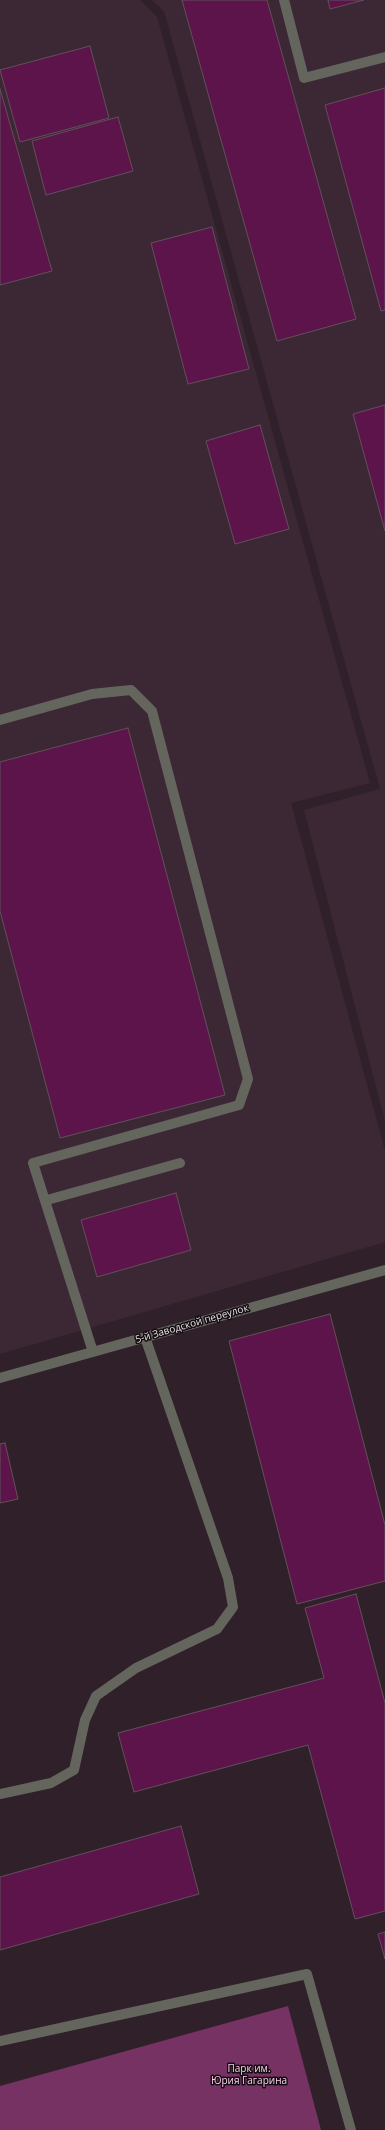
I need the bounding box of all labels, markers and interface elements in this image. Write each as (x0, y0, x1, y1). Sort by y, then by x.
street label: 5-й Заводской переулок (134, 1302, 250, 1346)
park label: Парк им. Юрия Гагарина (211, 2063, 287, 2086)

